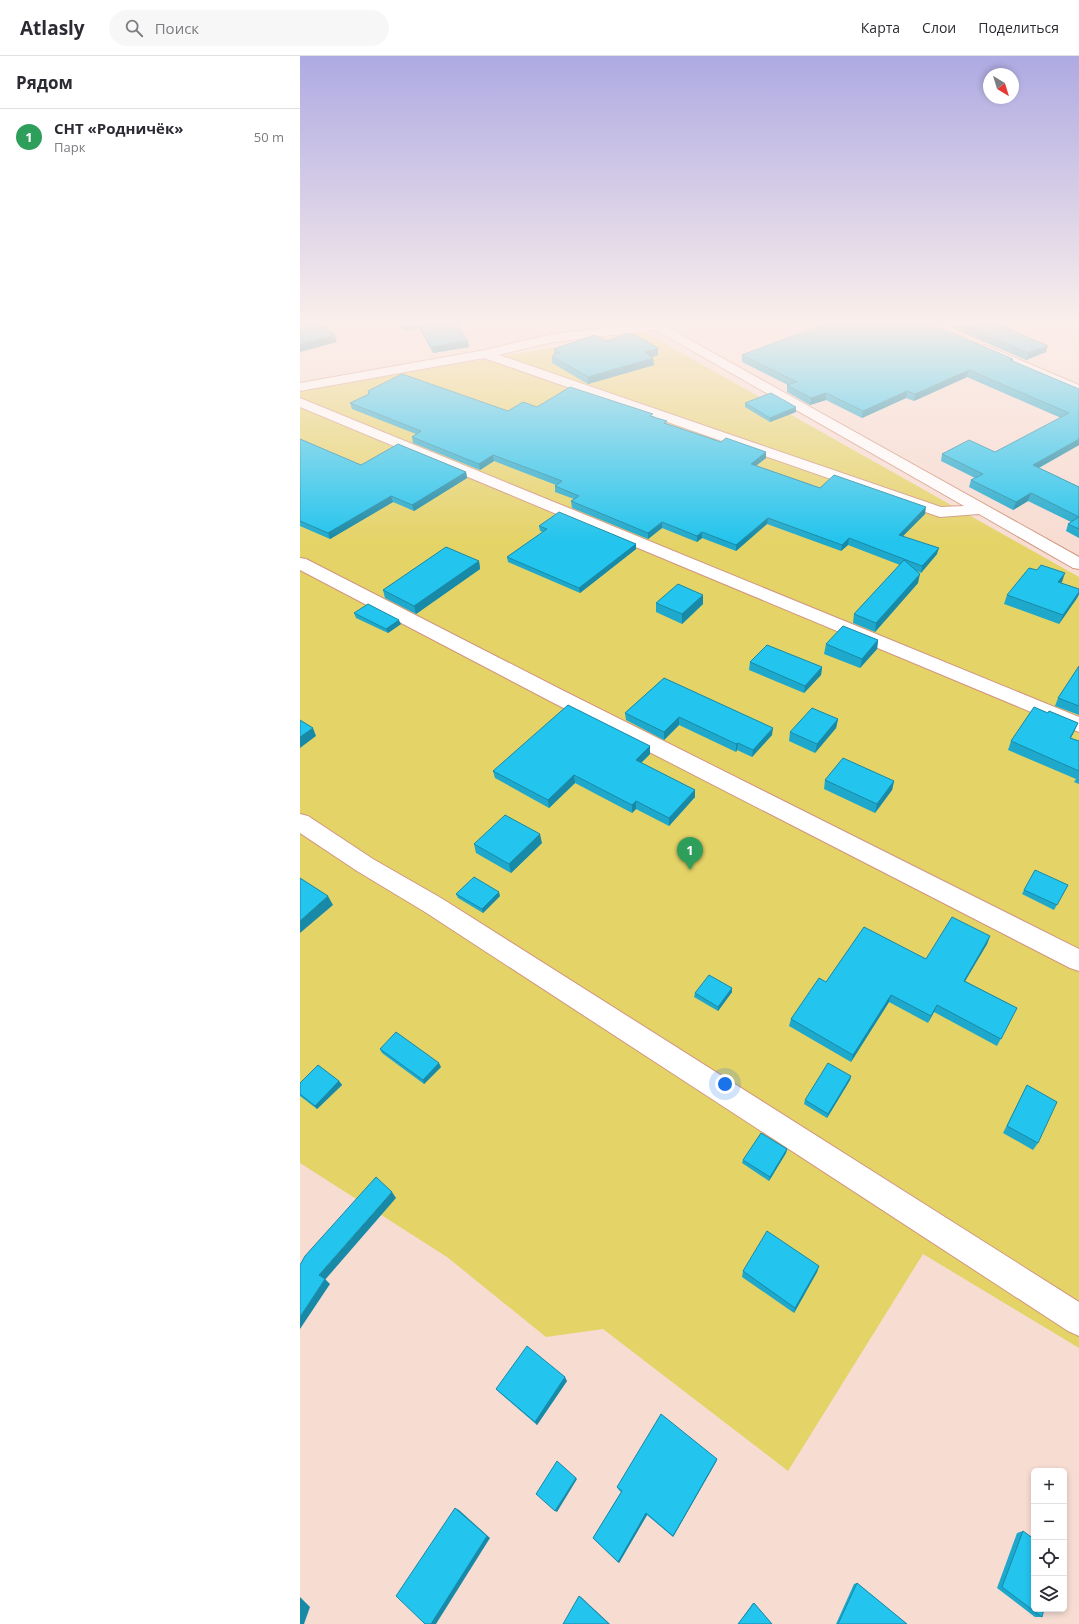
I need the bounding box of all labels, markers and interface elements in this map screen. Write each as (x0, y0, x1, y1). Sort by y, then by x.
search box (109, 10, 389, 46)
text: Atlasly (20, 15, 85, 41)
icon: search (123, 17, 145, 39)
text: Поиск (155, 18, 199, 38)
text: Карта (861, 18, 900, 37)
text: Слои (922, 18, 956, 37)
text: Поделиться (978, 18, 1059, 37)
north arrow (983, 68, 1019, 104)
text: Рядом (16, 71, 73, 94)
text: СНТ «Родничёк» (54, 118, 183, 138)
text: 1 (25, 128, 33, 146)
text: 50 m (254, 128, 284, 146)
text: Парк (54, 138, 85, 156)
pin: 1 (677, 837, 703, 870)
your location (715, 1074, 735, 1094)
map controls (1031, 1468, 1067, 1612)
button: + (1031, 1468, 1067, 1504)
button: − (1031, 1504, 1067, 1540)
button: locate (1031, 1540, 1067, 1576)
button: layers (1031, 1576, 1067, 1612)

